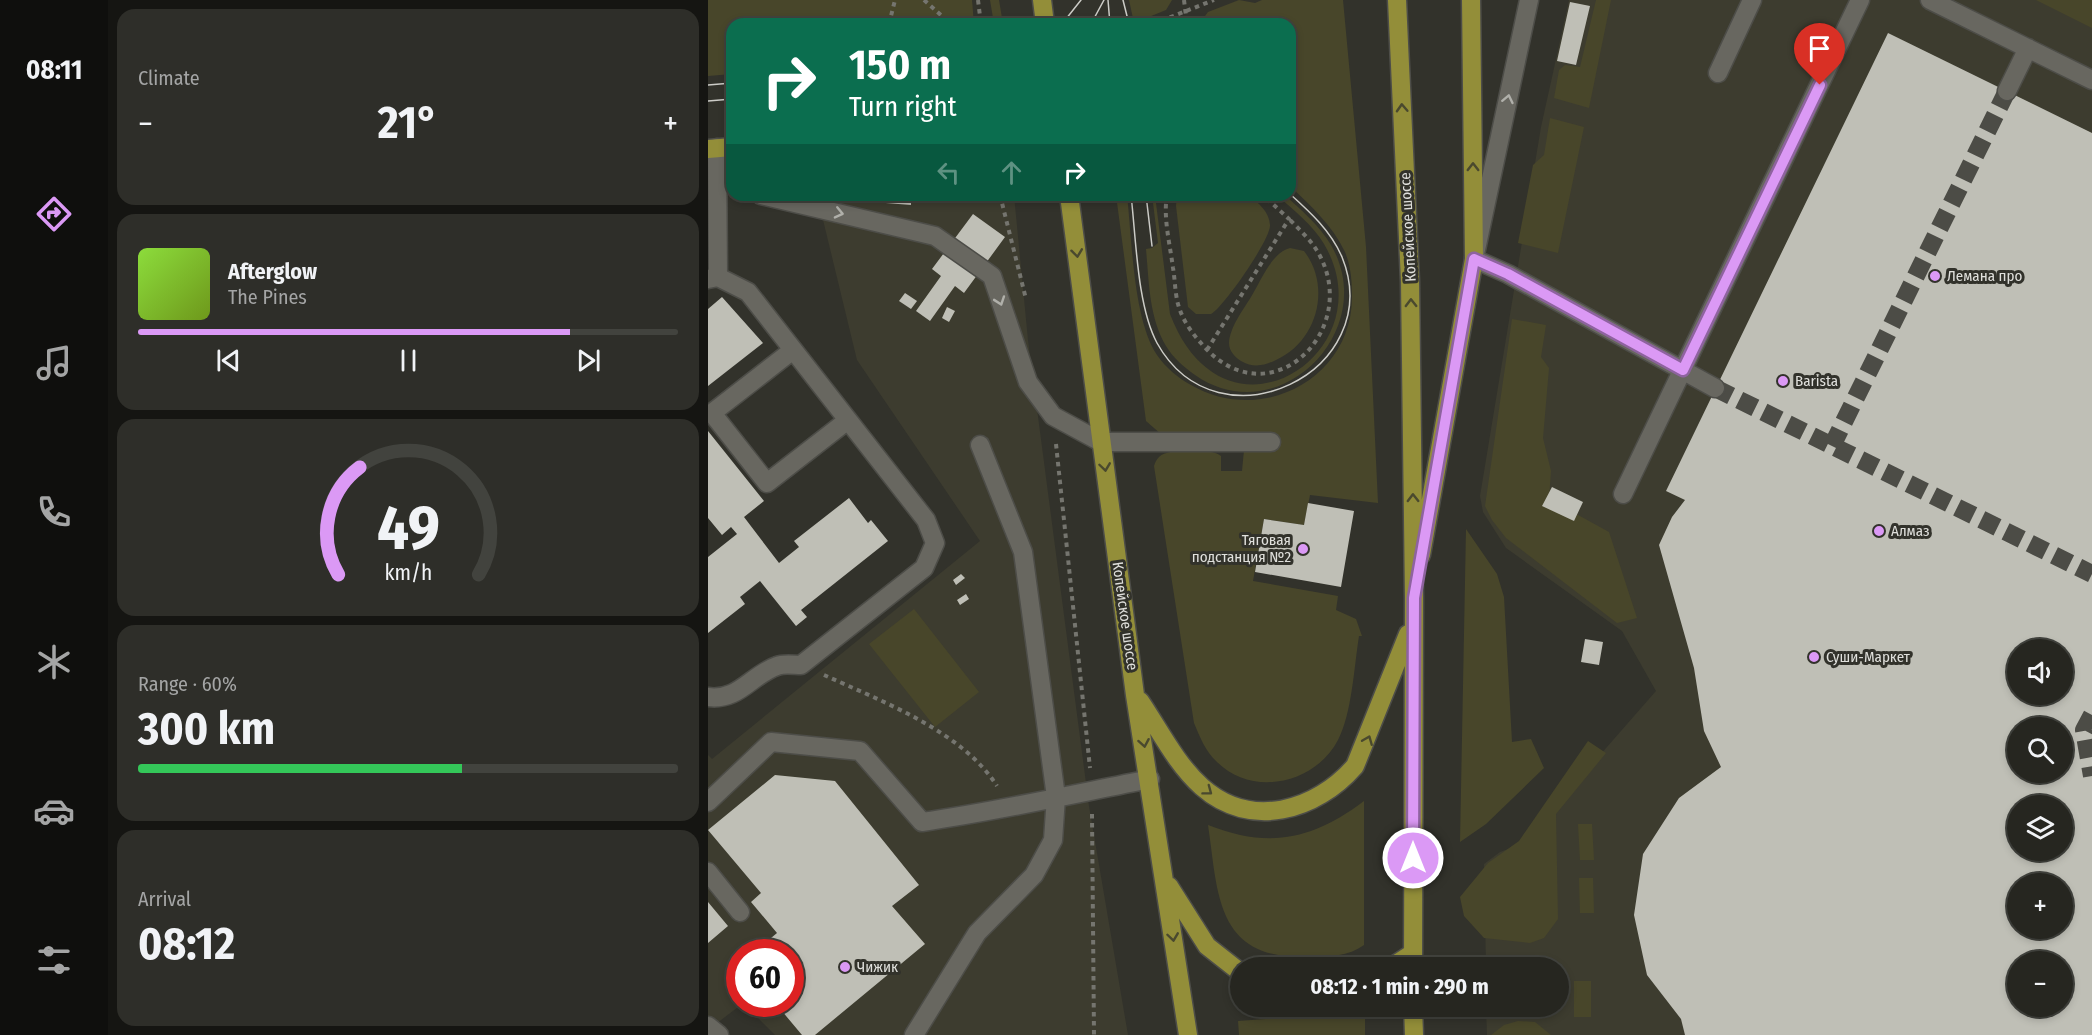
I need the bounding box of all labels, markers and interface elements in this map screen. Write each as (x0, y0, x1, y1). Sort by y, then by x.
pin (1794, 23, 1845, 85)
icon: arrive (1803, 32, 1836, 65)
text: 150 m (849, 40, 951, 90)
icon: right (750, 42, 828, 120)
text: 08:11 (26, 54, 82, 86)
text: Climate (138, 66, 200, 90)
text: Turn right (849, 91, 957, 123)
one-way arrow (1500, 94, 1513, 104)
text: 21° (378, 96, 438, 150)
one-way arrow (1396, 103, 1409, 112)
text: − (138, 104, 153, 144)
text: + (663, 104, 678, 144)
icon: left (932, 156, 965, 189)
icon: ahead (995, 156, 1028, 189)
icon: right (1058, 156, 1091, 189)
one-way arrow (1467, 162, 1479, 171)
street label: Копейское шоссе (1396, 172, 1420, 282)
icon: directions (33, 193, 75, 235)
one-way arrow (833, 206, 843, 219)
one-way arrow (1070, 248, 1082, 258)
text: Afterglow (228, 258, 317, 285)
place label: Лемана про (1947, 267, 2023, 285)
marker: Лемана про (1928, 269, 1942, 283)
text: The Pines (228, 285, 307, 309)
one-way arrow (993, 295, 1006, 306)
one-way arrow (1405, 298, 1417, 307)
icon: music (33, 342, 75, 384)
icon: previous (212, 344, 245, 377)
icon: pause (392, 344, 425, 377)
icon: next (572, 344, 605, 377)
place label: Barista (1795, 372, 1838, 390)
marker: Barista (1776, 374, 1790, 388)
one-way arrow (1098, 463, 1110, 472)
icon: phone (33, 491, 75, 533)
text: 49 (376, 491, 440, 566)
one-way arrow (1407, 493, 1419, 502)
place label: Алмаз (1891, 522, 1930, 540)
marker: Алмаз (1872, 524, 1886, 538)
place label: Тяговая подстанция №2 (1192, 531, 1291, 566)
marker: Тяговая подстанция №2 (1296, 542, 1310, 556)
text: km/h (384, 560, 432, 586)
street label: Копейское шоссе (1108, 561, 1142, 671)
map controls (2007, 639, 2073, 1017)
button: sound (2007, 639, 2073, 705)
icon: climate (33, 641, 75, 683)
place label: Суши-Маркет (1826, 648, 1911, 666)
marker: Суши-Маркет (1807, 650, 1821, 664)
text: Range · 60% (138, 672, 237, 696)
text: 300 km (138, 702, 275, 756)
button: search (2007, 717, 2073, 783)
one-way arrow (1361, 735, 1373, 746)
one-way arrow (1137, 738, 1150, 748)
one-way arrow (1202, 784, 1213, 795)
icon: car (33, 790, 75, 832)
button: layers (2007, 795, 2073, 861)
position arrow (1381, 826, 1445, 890)
button: + (2007, 873, 2073, 939)
text: Arrival (138, 887, 191, 911)
text: 08:12 (138, 917, 235, 971)
one-way arrow (1167, 933, 1179, 942)
icon: filters (33, 939, 75, 981)
speed limit sign: 60 (726, 939, 804, 1017)
button: − (2007, 951, 2073, 1017)
place label: Чижик (857, 958, 898, 976)
marker: Чижик (838, 960, 852, 974)
text: 08:12 · 1 min · 290 m (1310, 973, 1489, 1000)

